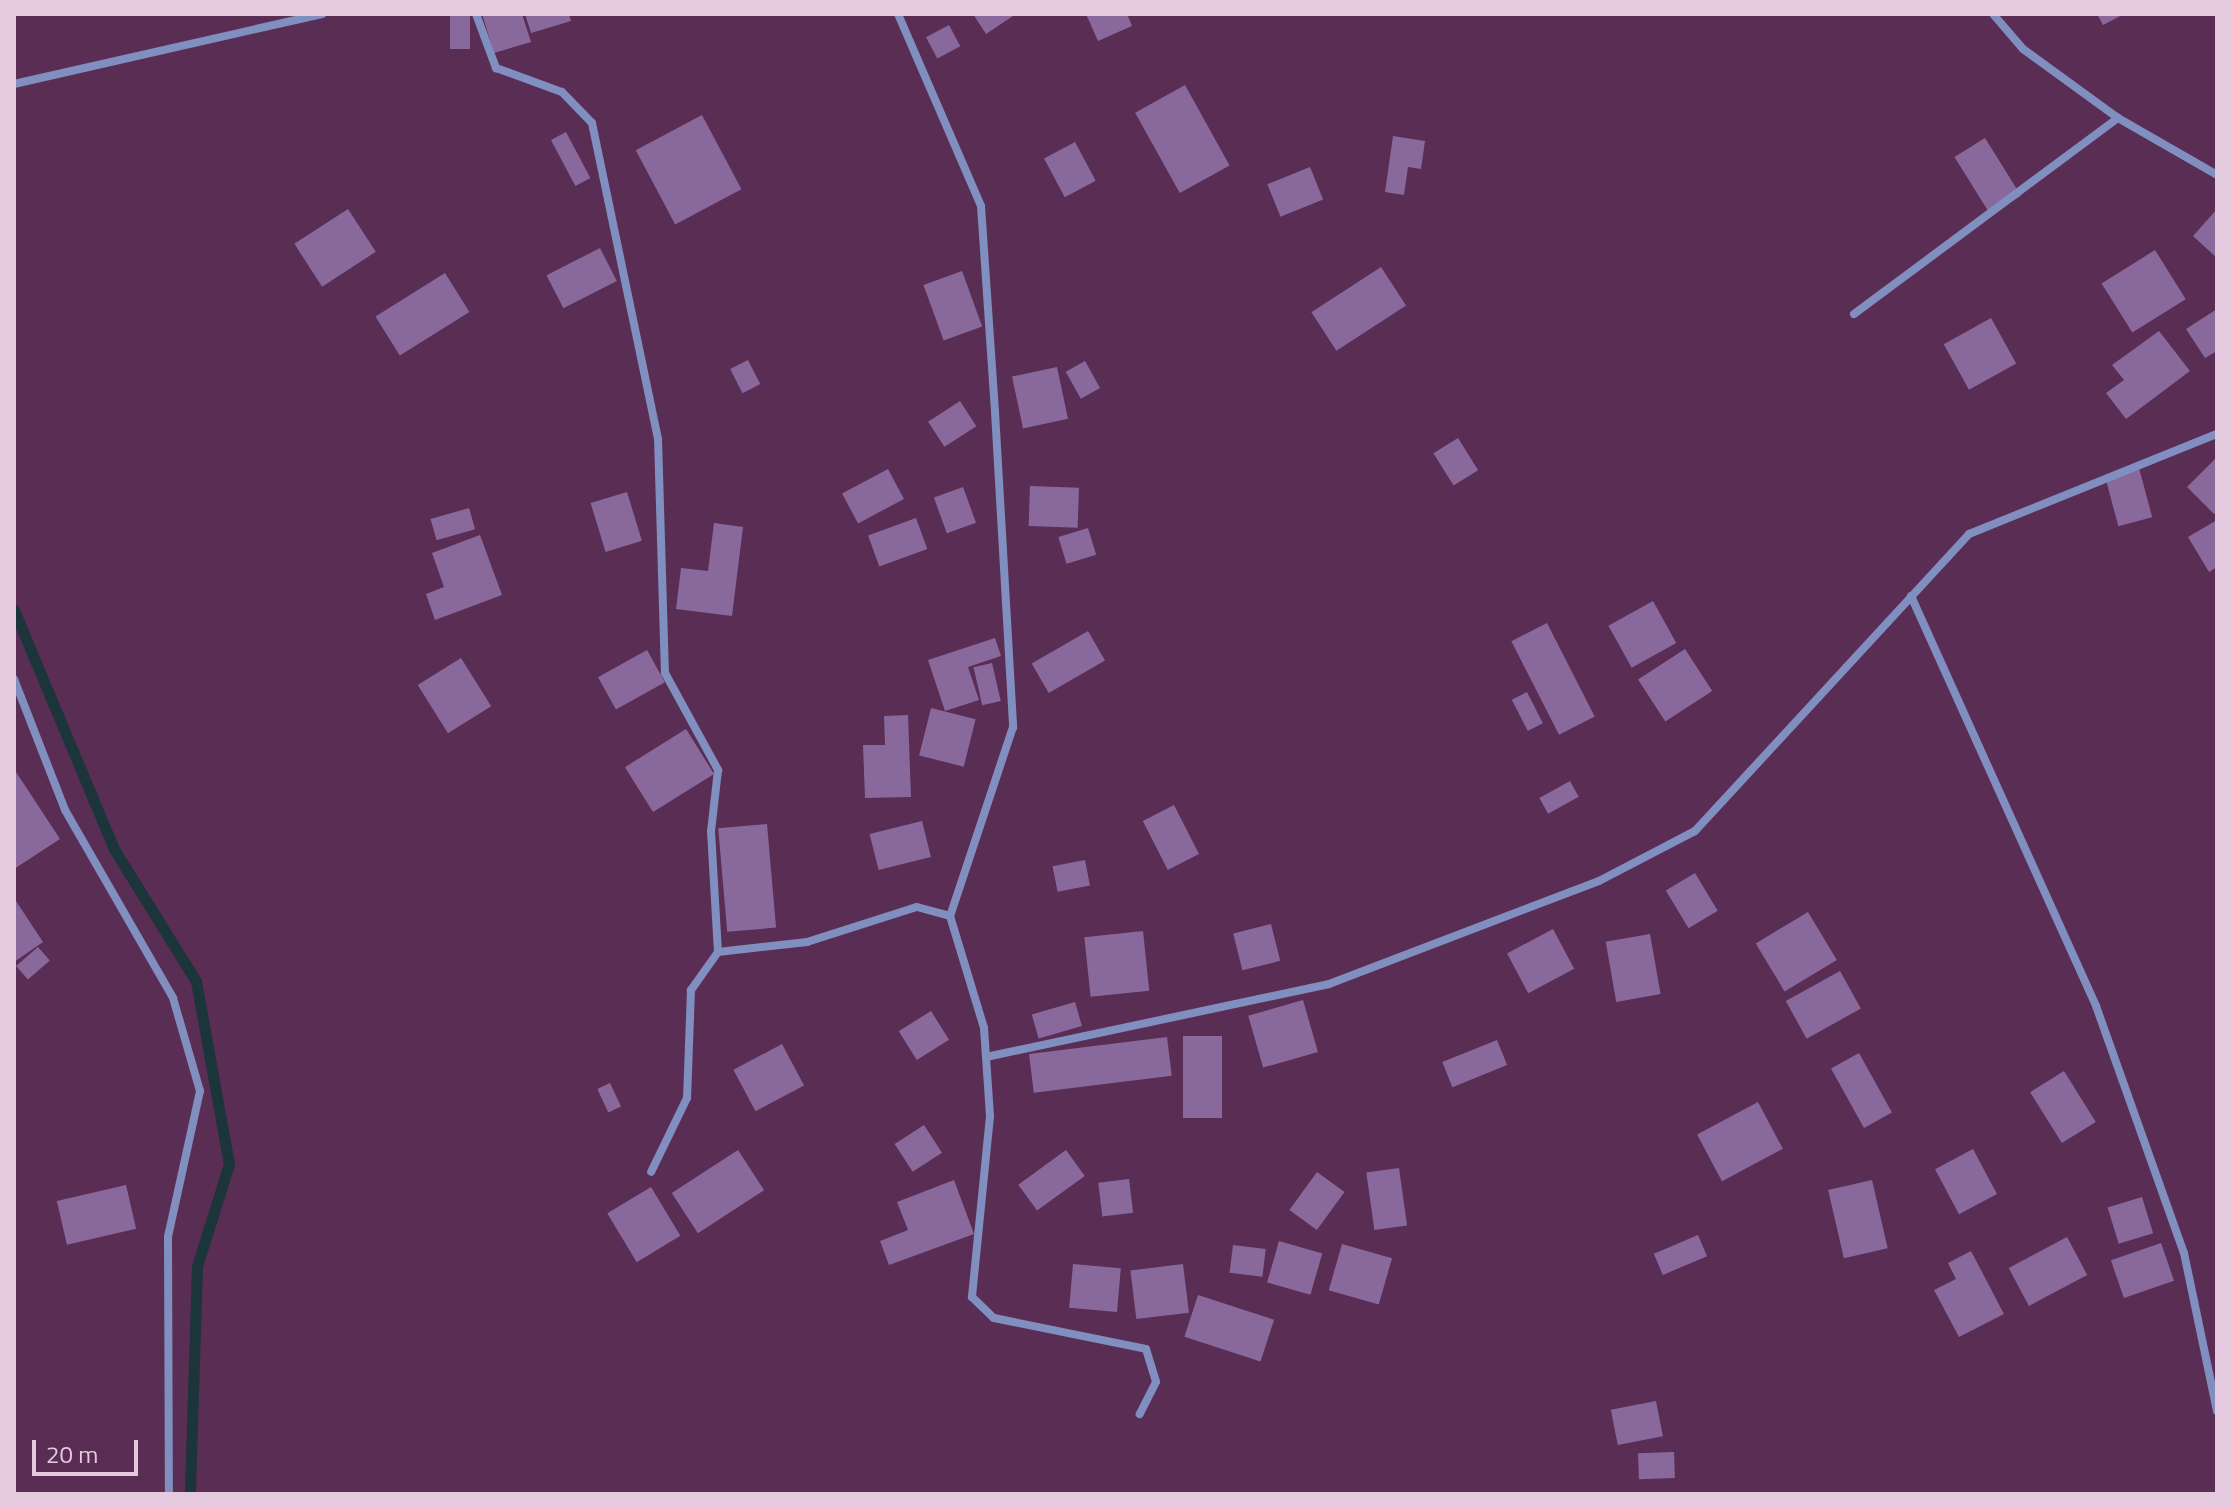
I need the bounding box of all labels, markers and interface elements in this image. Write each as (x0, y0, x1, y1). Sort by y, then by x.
scale bar (36, 1424, 142, 1474)
text: 20 m (46, 1436, 98, 1472)

